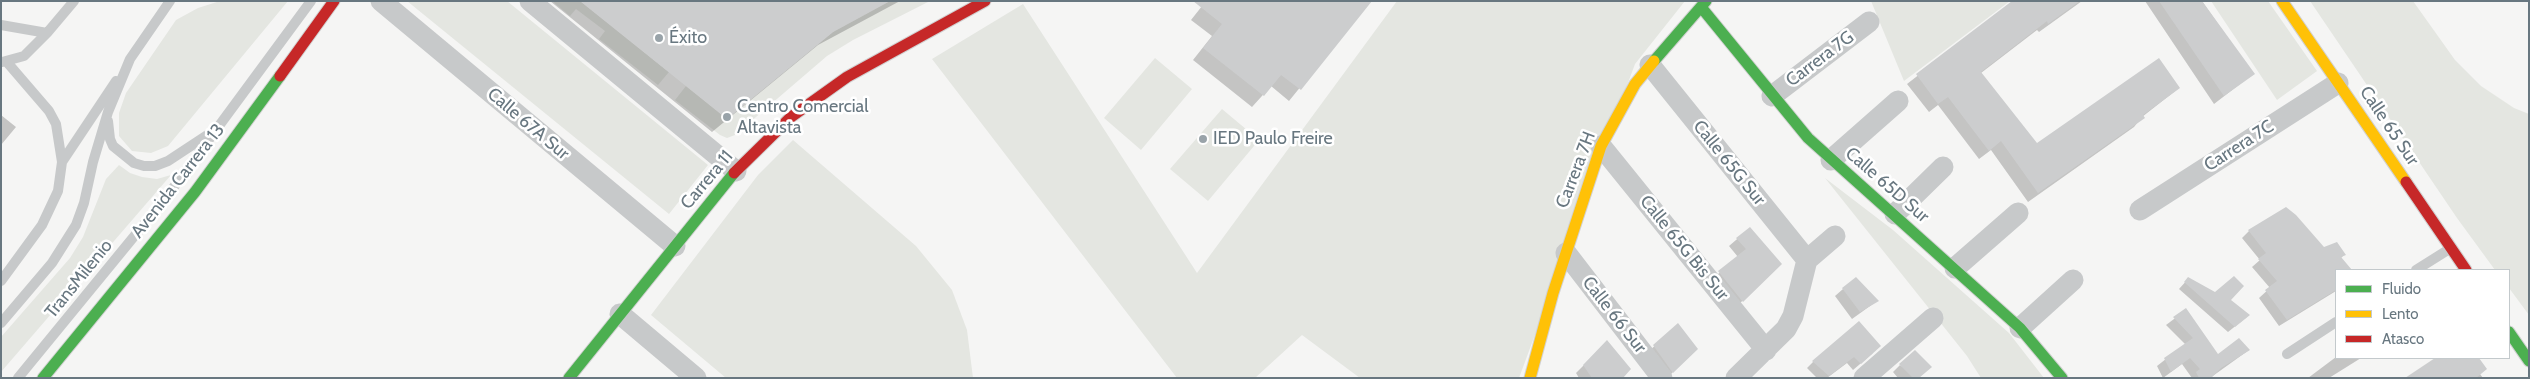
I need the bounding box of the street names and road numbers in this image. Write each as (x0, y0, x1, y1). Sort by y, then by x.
street label: Carrera 7G (1782, 27, 1858, 91)
street label: Calle 65 Sur (2355, 82, 2423, 170)
street label: Calle 67A Sur (483, 83, 573, 165)
street label: Calle 65G Sur (1688, 116, 1770, 210)
street label: Carrera 7C (2200, 116, 2278, 176)
street label: Avenida Carrera 13 (127, 120, 229, 242)
street label: Carrera 7H (1552, 129, 1600, 211)
street label: Calle 65D Sur (1841, 143, 1933, 227)
street label: Carrera 11 (676, 146, 738, 214)
street label: Calle 65G Bis Sur (1635, 191, 1733, 305)
street label: TransMilenio (41, 235, 117, 323)
street label: Calle 66 Sur (1577, 272, 1651, 358)

